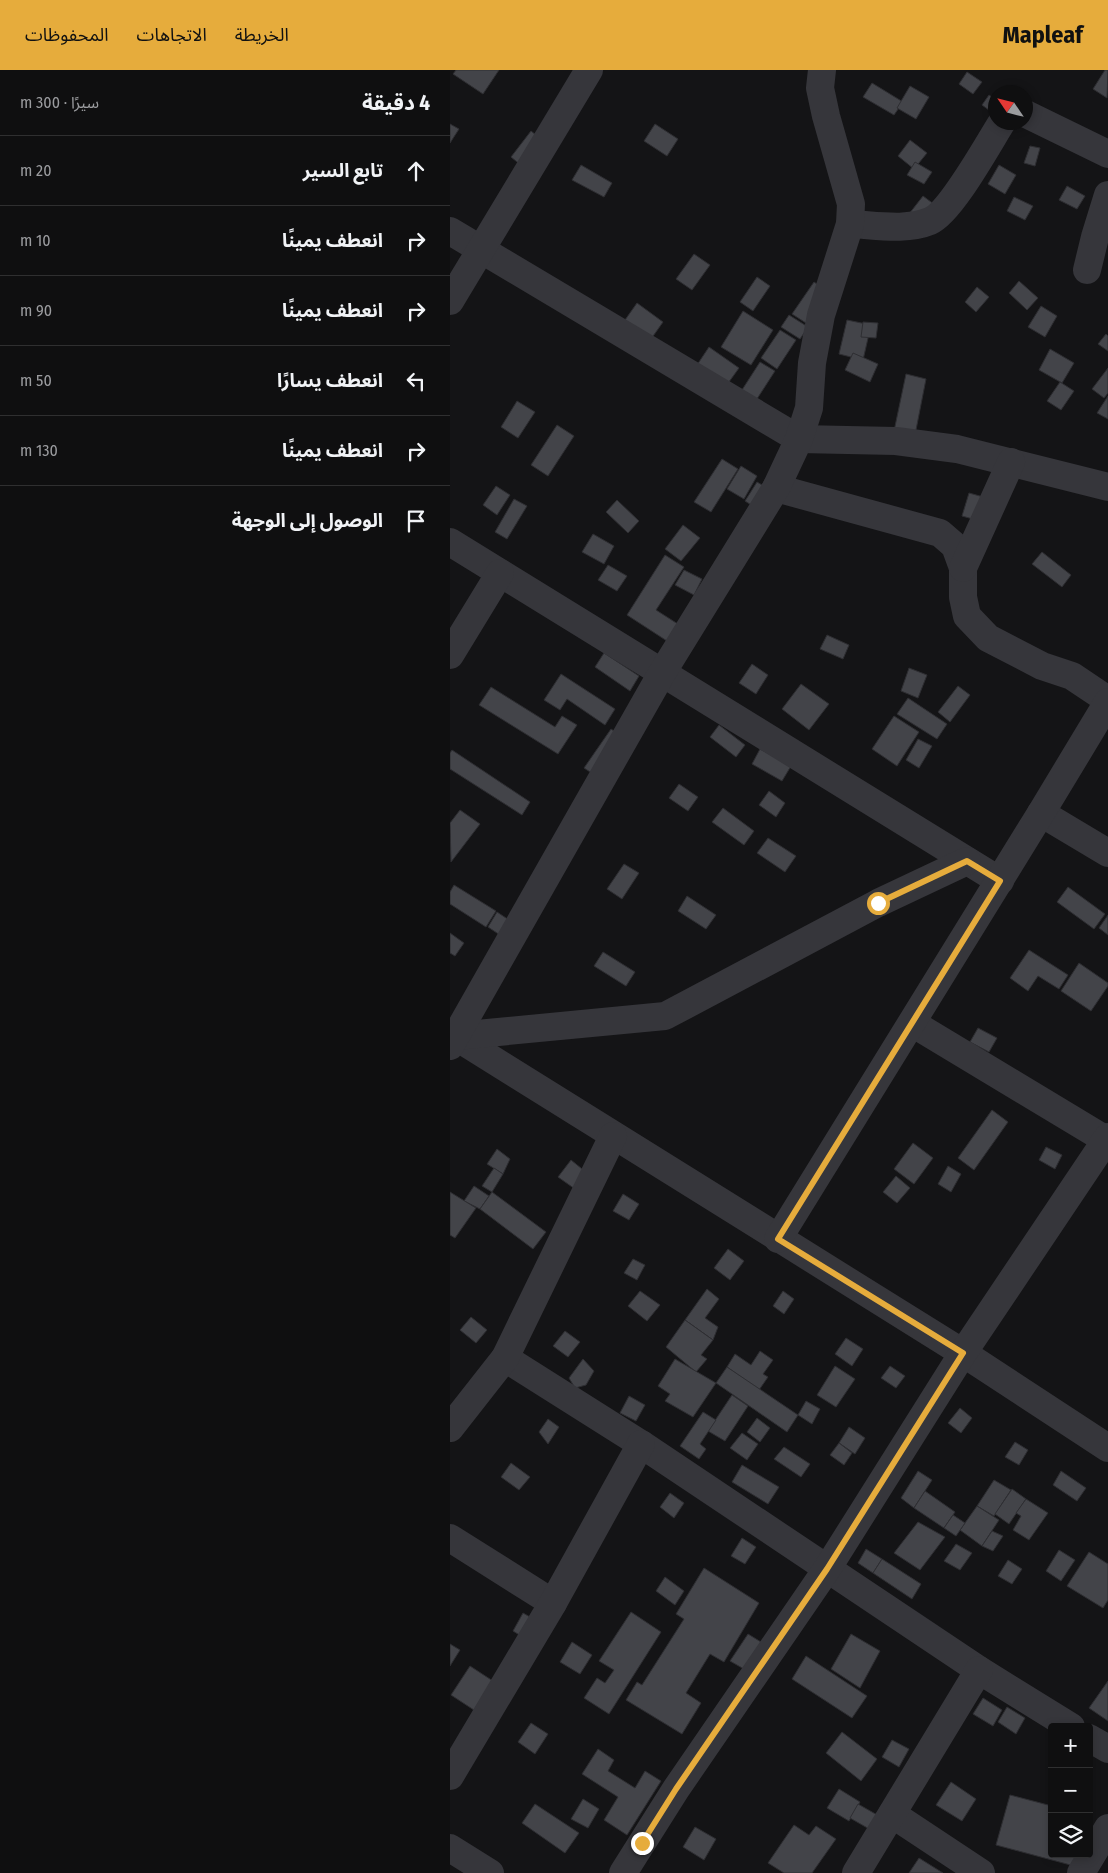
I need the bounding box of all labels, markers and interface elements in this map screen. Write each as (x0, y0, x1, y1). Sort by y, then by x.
text: Mapleaf (1003, 21, 1083, 49)
text: المحفوظات (25, 24, 109, 46)
text: الاتجاهات (137, 24, 207, 46)
text: الخريطة (235, 24, 289, 46)
north arrow (988, 85, 1033, 130)
text: 4 دقيقة (362, 90, 430, 116)
text: سيرًا · 300 m (20, 93, 99, 112)
icon: ahead (402, 157, 430, 185)
text: تابع السير (303, 159, 383, 182)
text: 20 m (20, 161, 51, 180)
icon: right (402, 227, 430, 255)
text: انعطف يمينًا (282, 229, 383, 252)
text: 10 m (20, 231, 51, 250)
icon: right (402, 297, 430, 325)
text: انعطف يمينًا (282, 299, 383, 322)
text: 90 m (20, 301, 52, 320)
icon: left (402, 367, 430, 395)
text: انعطف يسارًا (277, 369, 383, 392)
text: 50 m (20, 371, 52, 390)
icon: right (402, 437, 430, 465)
text: انعطف يمينًا (282, 439, 383, 462)
text: 130 m (20, 441, 58, 460)
icon: arrive (402, 507, 430, 535)
text: الوصول إلى الوجهة (232, 509, 383, 532)
route start (867, 892, 890, 915)
map controls (1048, 1723, 1093, 1858)
button: + (1048, 1723, 1093, 1768)
button: − (1048, 1768, 1093, 1813)
button: layers (1048, 1813, 1093, 1858)
route end (631, 1832, 654, 1855)

